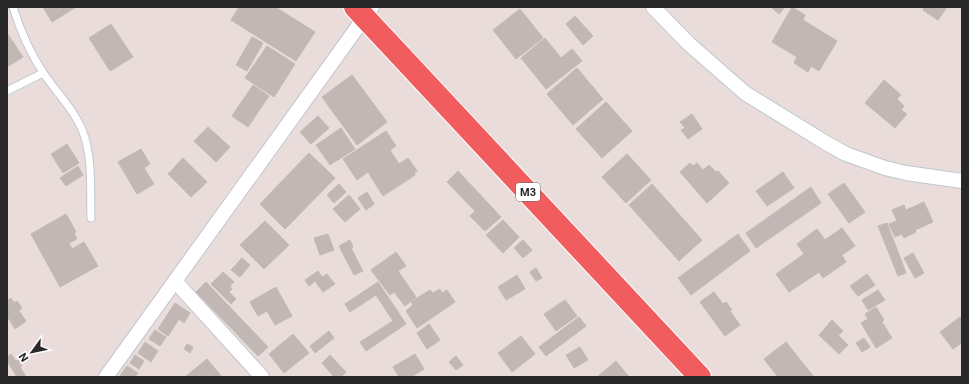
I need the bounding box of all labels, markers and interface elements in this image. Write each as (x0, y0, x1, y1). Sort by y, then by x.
road number: M3 (516, 183, 540, 201)
north arrow (12, 332, 52, 372)
text: N (16, 350, 32, 364)

